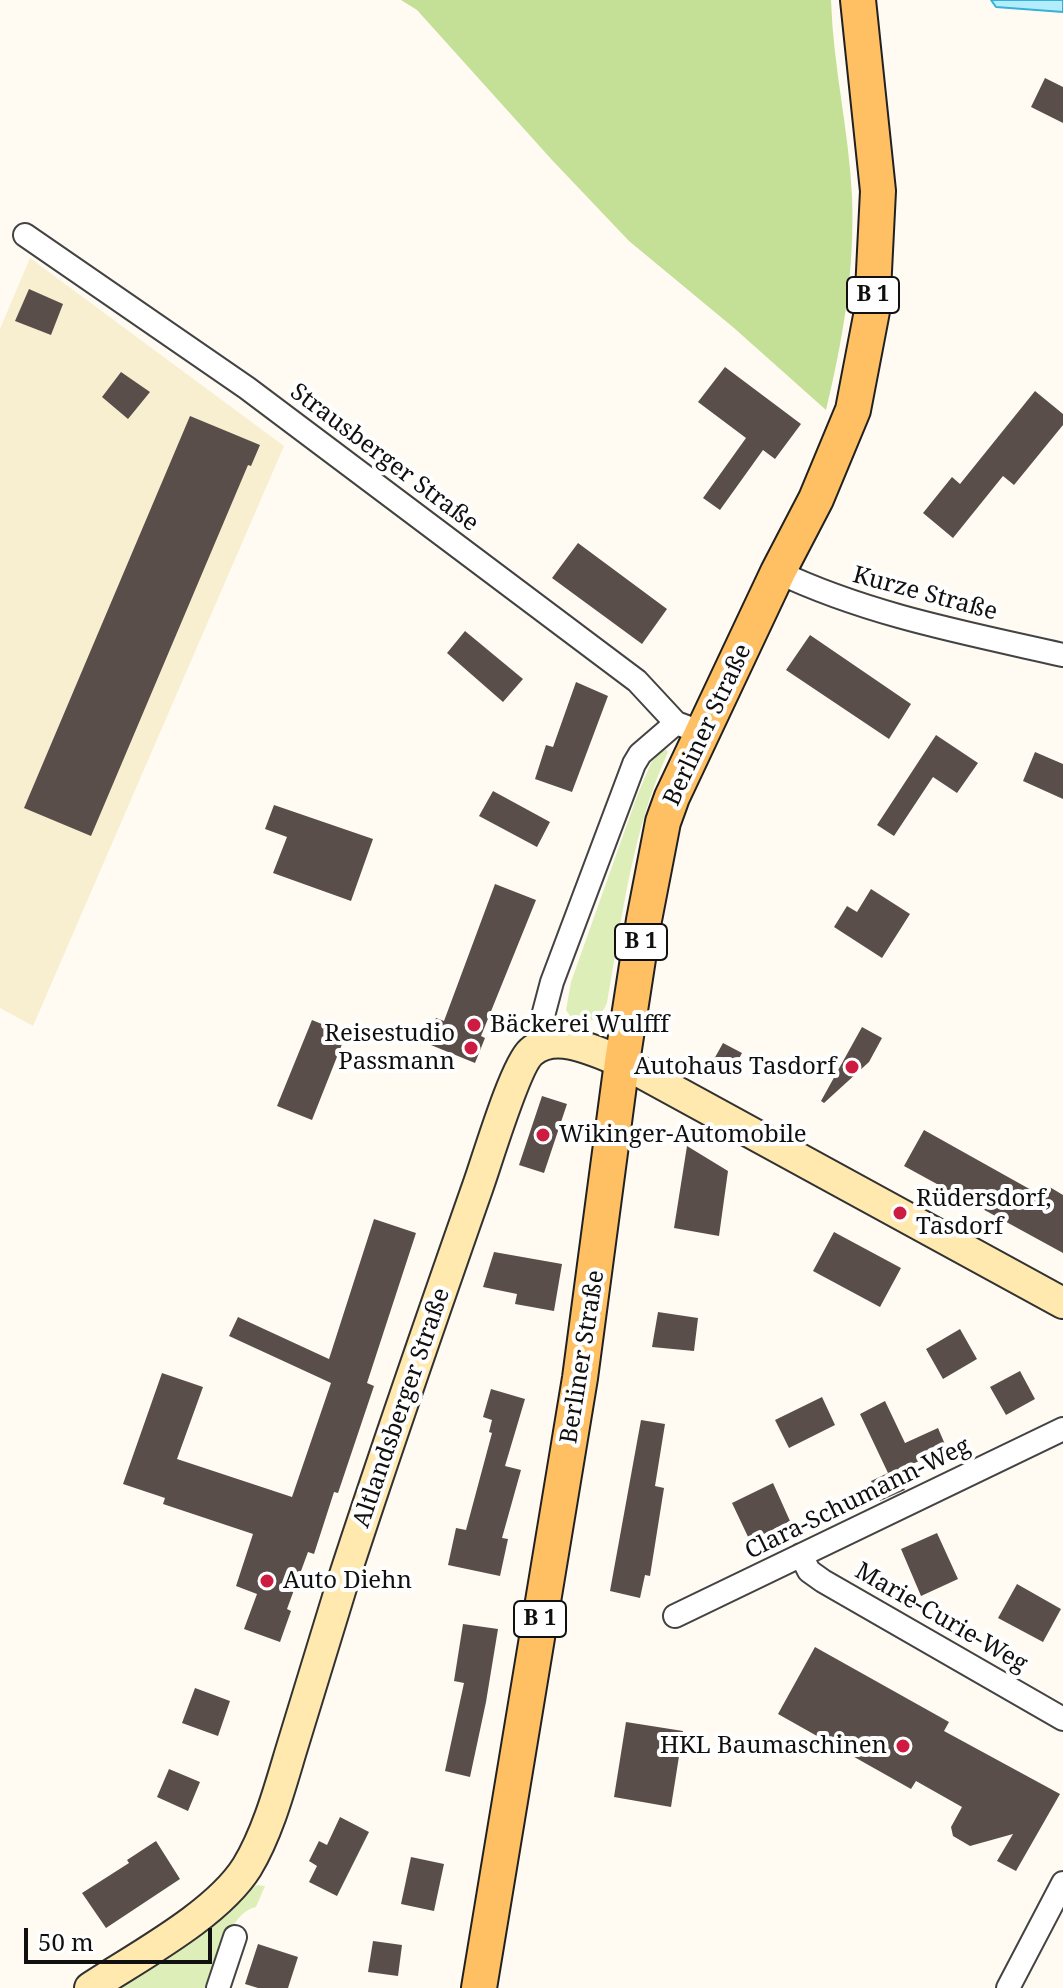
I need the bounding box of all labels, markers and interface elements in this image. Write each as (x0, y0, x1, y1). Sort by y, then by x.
road number: B 1 (847, 277, 899, 313)
street label: Strausberger Straße (284, 378, 484, 538)
street label: Kurze Straße (850, 561, 1000, 627)
street label: Berliner Straße (658, 640, 758, 810)
road number: B 1 (615, 924, 667, 960)
place label: Bäckerei Wulfff (490, 1011, 669, 1039)
marker: Bäckerei Wulfff (465, 1016, 483, 1034)
place label: Reisestudio Passmann (324, 1020, 455, 1076)
marker: Reisestudio Passmann (462, 1039, 480, 1057)
place label: Autohaus Tasdorf (634, 1053, 836, 1081)
marker: Autohaus Tasdorf (843, 1058, 861, 1076)
place label: Wikinger-Automobile (559, 1121, 807, 1149)
marker: Wikinger-Automobile (534, 1126, 552, 1144)
place label: Rüdersdorf, Tasdorf (916, 1185, 1051, 1241)
marker: Rüdersdorf, Tasdorf (891, 1204, 909, 1222)
street label: Berliner Straße (555, 1268, 611, 1446)
street label: Altlandsberger Straße (347, 1285, 457, 1531)
street label: Clara-Schumann-Weg (741, 1432, 975, 1566)
street label: Marie-Curie-Weg (850, 1557, 1032, 1679)
place label: Auto Diehn (283, 1567, 412, 1595)
marker: Auto Diehn (258, 1572, 276, 1590)
road number: B 1 (514, 1601, 566, 1637)
place label: HKL Baumaschinen (660, 1732, 887, 1760)
marker: HKL Baumaschinen (894, 1737, 912, 1755)
scale bar (28, 1912, 216, 1962)
text: 50 m (38, 1925, 94, 1958)

